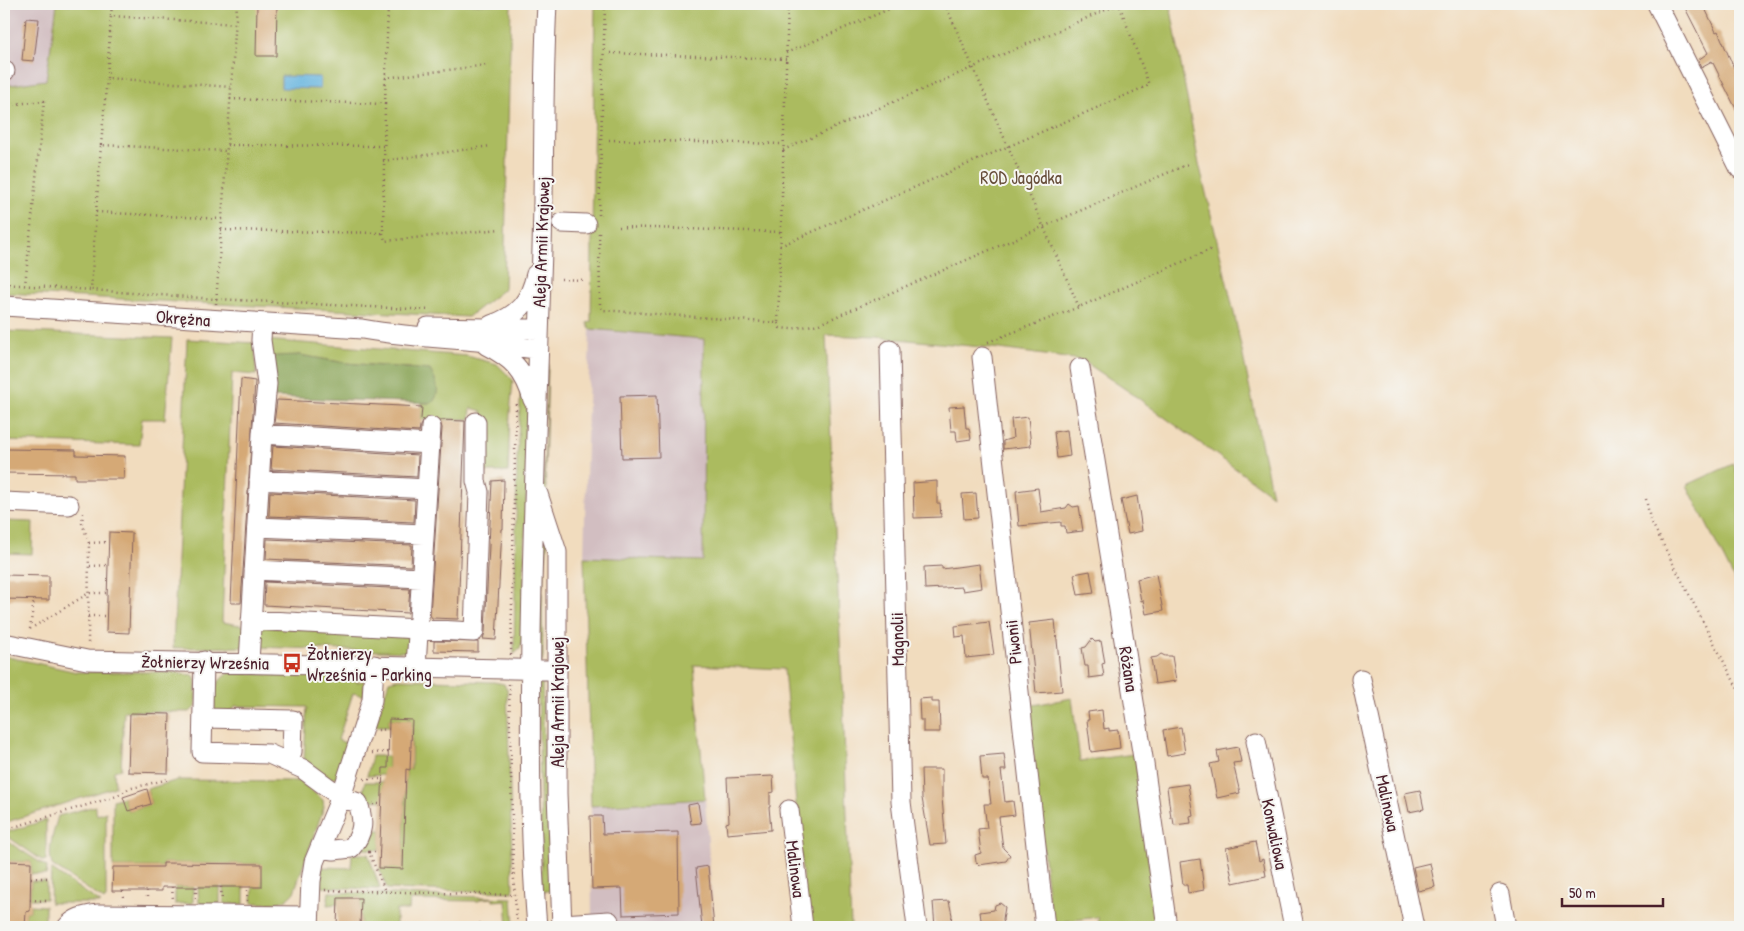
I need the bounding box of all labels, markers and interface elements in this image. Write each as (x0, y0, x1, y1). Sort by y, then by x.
park label: ROD Jagódka (980, 165, 1062, 190)
street label: Aleja Armii Krajowej (526, 176, 556, 308)
street label: Okrężna (155, 304, 211, 332)
street label: Magnolii (884, 612, 910, 666)
street label: Piwonii (998, 619, 1028, 665)
street label: Aleja Armii Krajowej (545, 637, 570, 767)
place label: Żołnierzy Września - Parking (307, 641, 432, 687)
street label: Różana (1113, 645, 1145, 693)
street label: Żołnierzy Września (141, 648, 269, 676)
bus stop icon: Żołnierzy Września - Parking (281, 652, 303, 674)
street label: Malinowa (1370, 772, 1406, 834)
street label: Konwaliowa (1255, 796, 1295, 872)
street label: Malinowa (780, 839, 812, 899)
scale bar (1562, 876, 1663, 908)
text: 50 m (1569, 882, 1596, 903)

